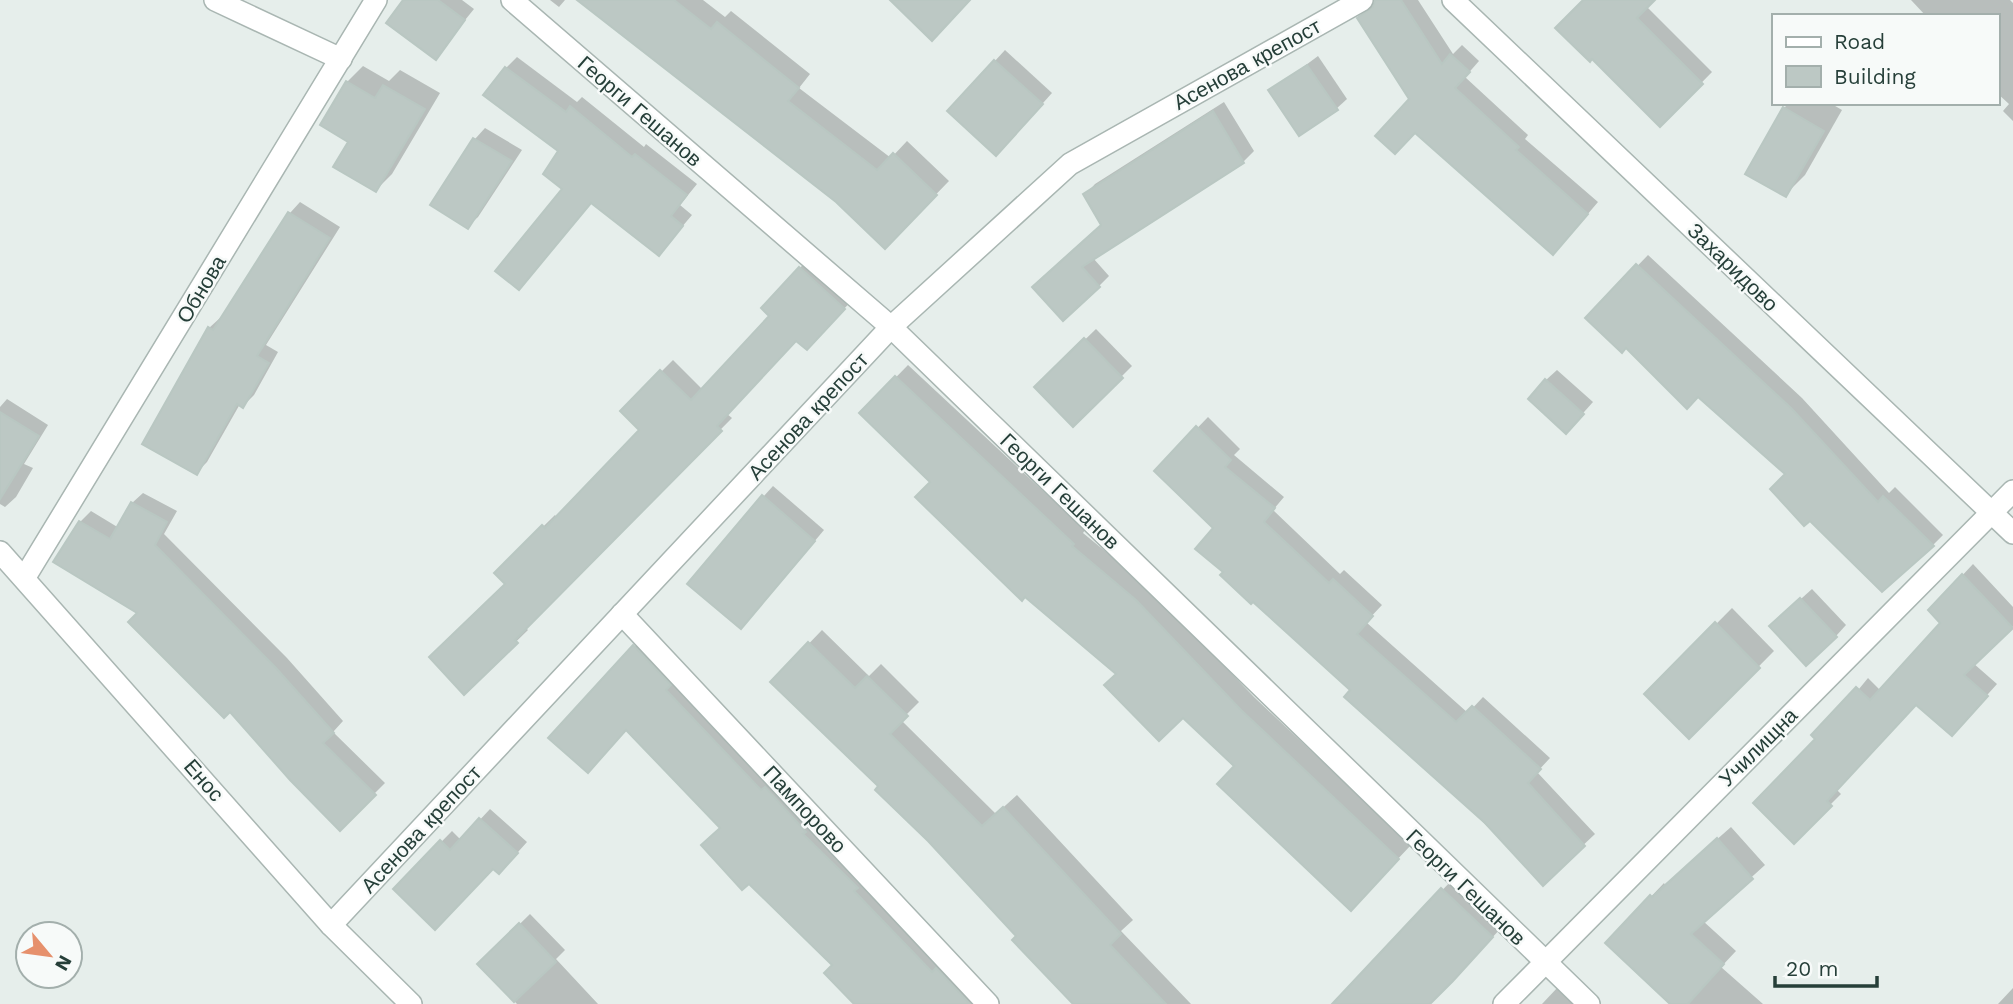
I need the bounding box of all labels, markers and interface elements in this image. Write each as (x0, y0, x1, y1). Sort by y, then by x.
street label: Асенова крепост (1169, 13, 1326, 115)
legend (1772, 14, 1999, 105)
text: Road (1834, 29, 1885, 54)
street label: Георги Гешанов (573, 50, 707, 172)
text: Building (1834, 64, 1916, 89)
street label: Захаридово (1683, 218, 1783, 316)
street label: Обнова (171, 250, 231, 327)
street label: Асенова крепост (743, 347, 874, 485)
street label: Георги Гешанов (995, 428, 1125, 554)
street label: Училищна (1714, 702, 1803, 791)
street label: Енос (179, 754, 229, 806)
street label: Асенова крепост (356, 760, 487, 898)
street label: Пампорово (758, 760, 852, 858)
street label: Георги Гешанов (1401, 824, 1531, 950)
north arrow (14, 920, 84, 990)
scale bar (1775, 944, 1876, 988)
text: N (50, 951, 77, 975)
text: 20 m (1786, 956, 1838, 981)

